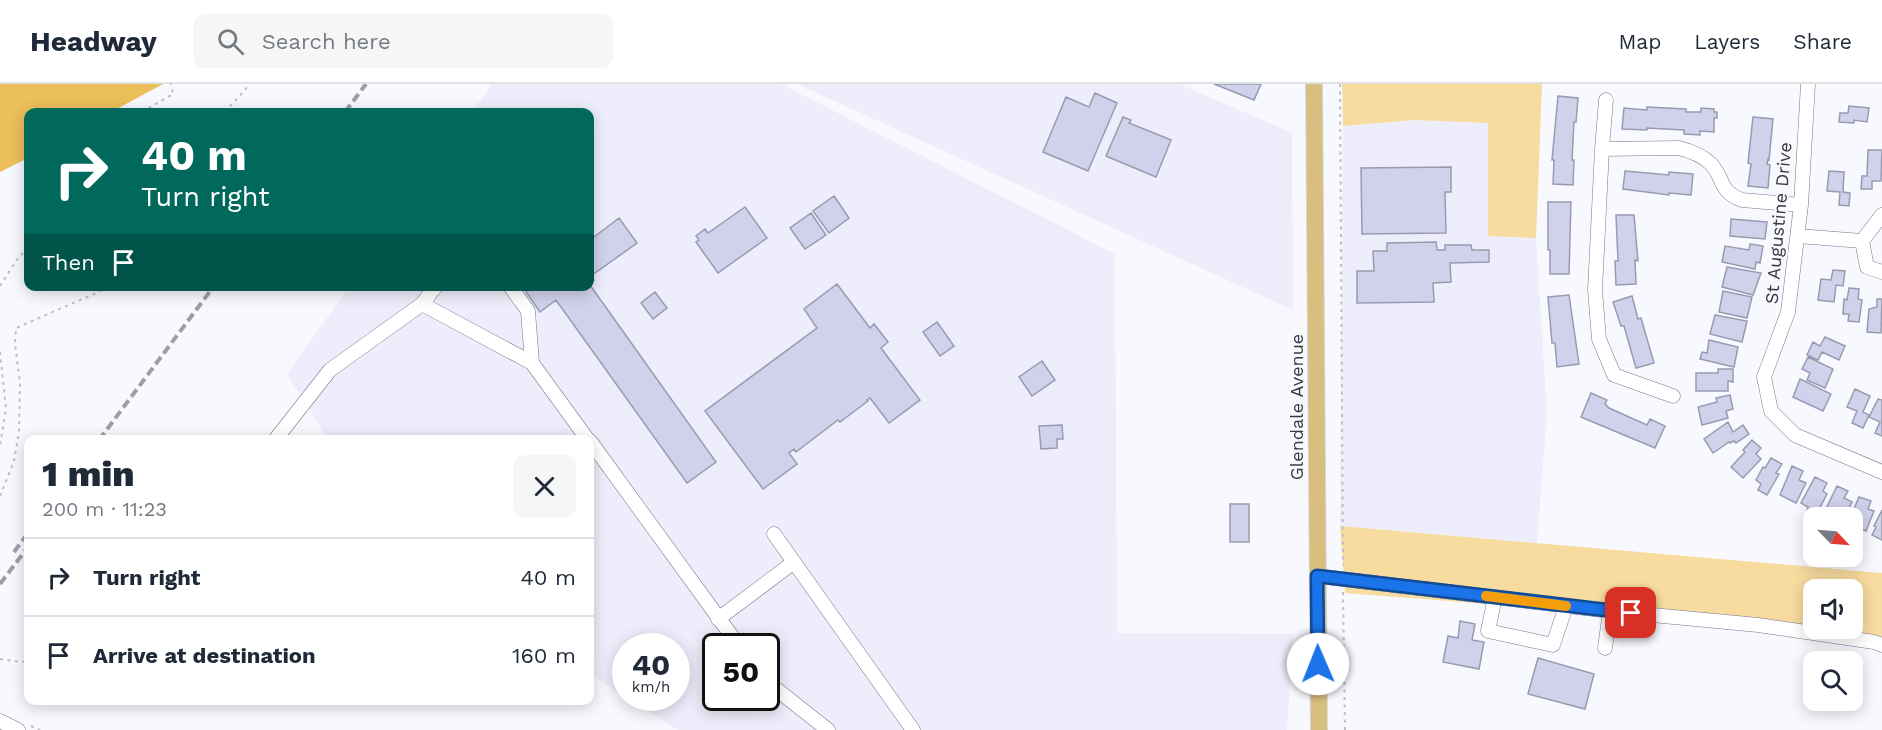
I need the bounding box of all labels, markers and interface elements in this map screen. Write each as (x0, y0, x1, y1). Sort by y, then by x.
search box (193, 14, 613, 68)
text: Headway (30, 25, 157, 58)
icon: search (214, 25, 247, 58)
text: Search here (262, 29, 391, 54)
text: Map (1618, 29, 1661, 54)
text: Layers (1694, 29, 1760, 54)
text: Share (1793, 29, 1852, 54)
text: 40 m (141, 131, 247, 180)
icon: right (42, 132, 120, 210)
street label: St Augustine Drive (1760, 141, 1796, 305)
text: Turn right (141, 181, 270, 213)
icon: arrive (107, 246, 140, 279)
text: Then (42, 250, 95, 275)
street label: Glendale Avenue (1286, 334, 1307, 480)
text: 1 min (42, 453, 135, 495)
button: close (513, 455, 576, 518)
text: 200 m · 11:23 (42, 497, 167, 521)
north arrow (1803, 507, 1863, 567)
map controls (1803, 507, 1863, 711)
icon: right (42, 561, 75, 594)
text: Turn right (93, 565, 200, 590)
text: 40 m (520, 565, 576, 590)
button: sound (1803, 579, 1863, 639)
pin (1605, 587, 1656, 638)
icon: arrive (1614, 596, 1647, 629)
position arrow (1286, 632, 1350, 696)
speed limit sign: 50 (702, 633, 780, 711)
icon: arrive (42, 639, 75, 672)
text: Arrive at destination (93, 643, 316, 668)
text: 160 m (512, 643, 576, 668)
text: 40 (632, 647, 670, 682)
button: search (1803, 651, 1863, 711)
text: km/h (632, 678, 670, 696)

